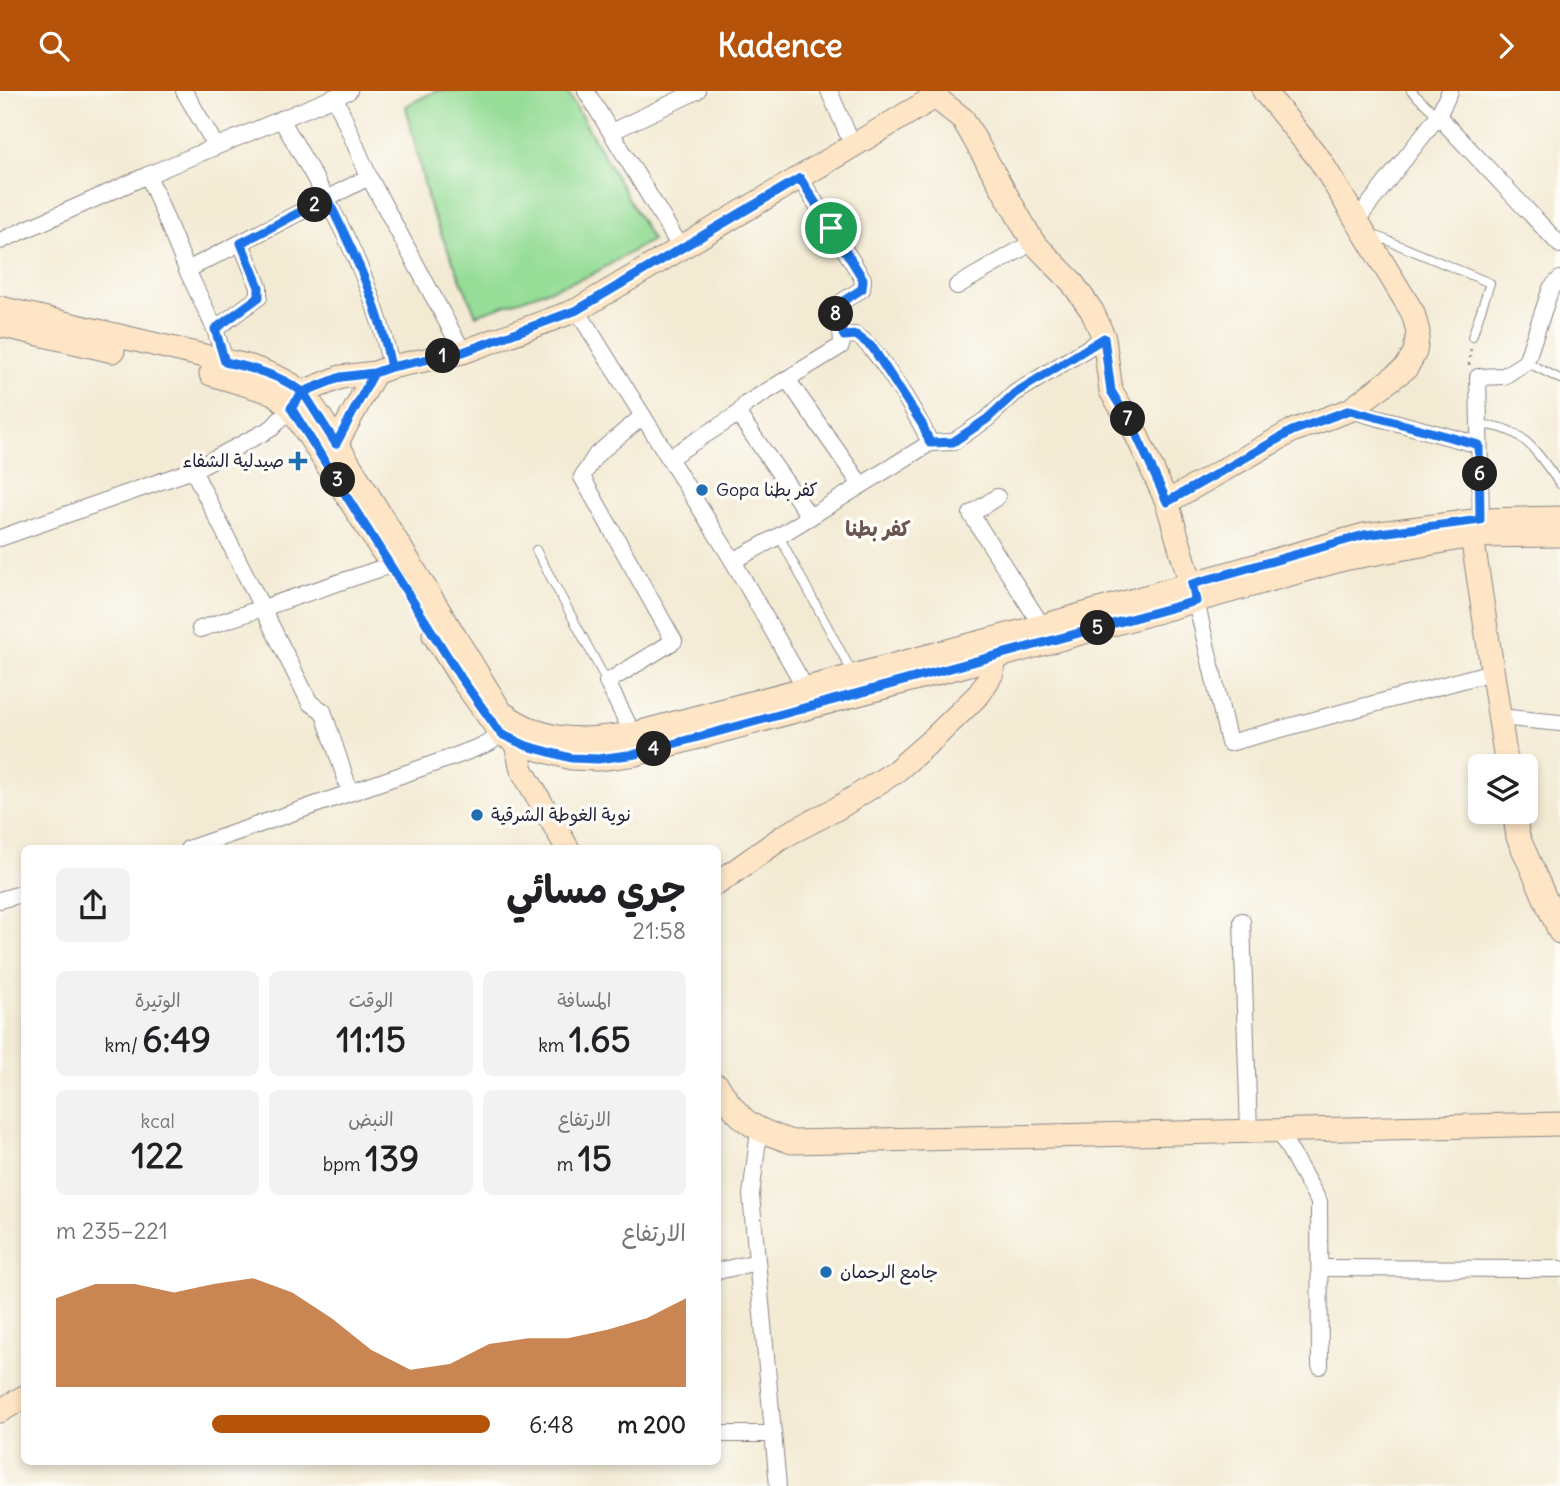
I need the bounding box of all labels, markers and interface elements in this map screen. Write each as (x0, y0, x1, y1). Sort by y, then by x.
text: Kadence (717, 25, 843, 66)
icon: search (35, 27, 73, 65)
icon: forward (1487, 27, 1525, 65)
pin: 2 (298, 187, 332, 223)
text: 2 (309, 192, 320, 216)
pin (801, 198, 861, 258)
icon: arrive (812, 209, 850, 247)
pin: 8 (818, 297, 854, 332)
text: 8 (830, 301, 841, 325)
pin: 1 (426, 338, 460, 373)
text: 1 (439, 343, 446, 367)
pin: 7 (1110, 401, 1146, 437)
text: 7 (1123, 406, 1132, 430)
place label: صيدلية الشفاء (183, 449, 284, 472)
marker: صيدلية الشفاء (290, 453, 306, 469)
pin: 6 (1462, 457, 1498, 491)
text: 6 (1474, 461, 1485, 485)
pin: 3 (320, 463, 356, 497)
text: 3 (332, 467, 343, 491)
place label: Gopa كفر بطنا (716, 478, 818, 501)
marker: Gopa كفر بطنا (694, 482, 710, 498)
district label: كفر بطنا (845, 515, 911, 542)
pin: 5 (1080, 611, 1116, 645)
text: 5 (1092, 615, 1103, 639)
pin: 4 (636, 731, 672, 767)
text: 4 (648, 736, 659, 760)
map controls (1468, 754, 1538, 824)
button: layers (1468, 754, 1538, 824)
place label: نوية الغوطة الشرقية (491, 803, 631, 826)
marker: نوية الغوطة الشرقية (469, 807, 485, 823)
text: جري مسائي (506, 866, 686, 913)
button: share (56, 868, 130, 942)
text: 21:58 (633, 916, 686, 945)
text: الوتيرة (135, 988, 181, 1012)
text: الوقت (349, 988, 393, 1012)
text: المسافة (557, 988, 611, 1012)
text: 6:49 (142, 1017, 211, 1061)
text: 11:15 (336, 1017, 406, 1061)
text: 1.65 (569, 1017, 631, 1061)
text: /km (105, 1033, 142, 1057)
text: km (538, 1033, 569, 1057)
text: النبض (348, 1107, 394, 1131)
text: الارتفاع (558, 1107, 611, 1131)
text: kcal (141, 1109, 175, 1133)
text: 122 (132, 1133, 184, 1177)
text: 139 (365, 1136, 419, 1180)
text: 15 (578, 1136, 612, 1180)
text: bpm (323, 1152, 365, 1176)
text: m (557, 1152, 578, 1176)
text: 221–235 m (56, 1216, 168, 1245)
text: الارتفاع (622, 1218, 686, 1247)
place label: جامع الرحمان (840, 1260, 938, 1285)
marker: جامع الرحمان (818, 1264, 834, 1280)
text: 6:48 (529, 1410, 574, 1439)
text: 200 m (617, 1410, 686, 1439)

